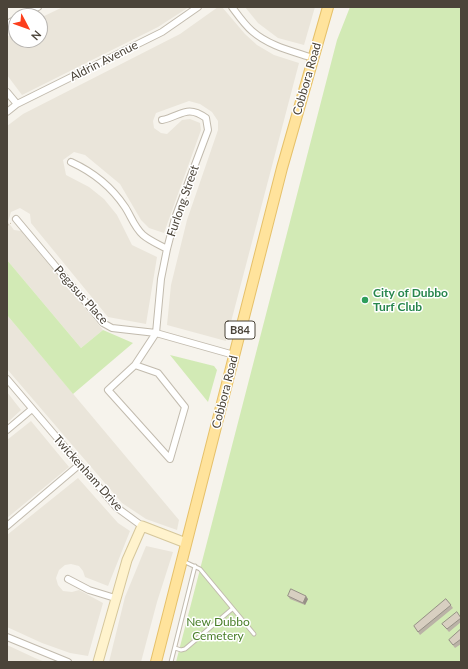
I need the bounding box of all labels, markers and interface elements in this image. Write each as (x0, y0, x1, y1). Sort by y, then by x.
north arrow (8, 8, 48, 48)
text: N (29, 28, 44, 43)
street label: Aldrin Avenue (68, 38, 140, 84)
street label: Cobbora Road (290, 41, 324, 117)
street label: Furlong Street (164, 163, 202, 239)
street label: Pegasus Place (51, 263, 111, 327)
place label: City of Dubbo Turf Club (373, 286, 448, 314)
marker: City of Dubbo Turf Club (360, 295, 370, 305)
road number: B84 (225, 321, 255, 339)
street label: Cobbora Road (209, 354, 241, 430)
street label: Twickenham Drive (50, 432, 126, 514)
park label: New Dubbo Cemetery (186, 615, 250, 643)

